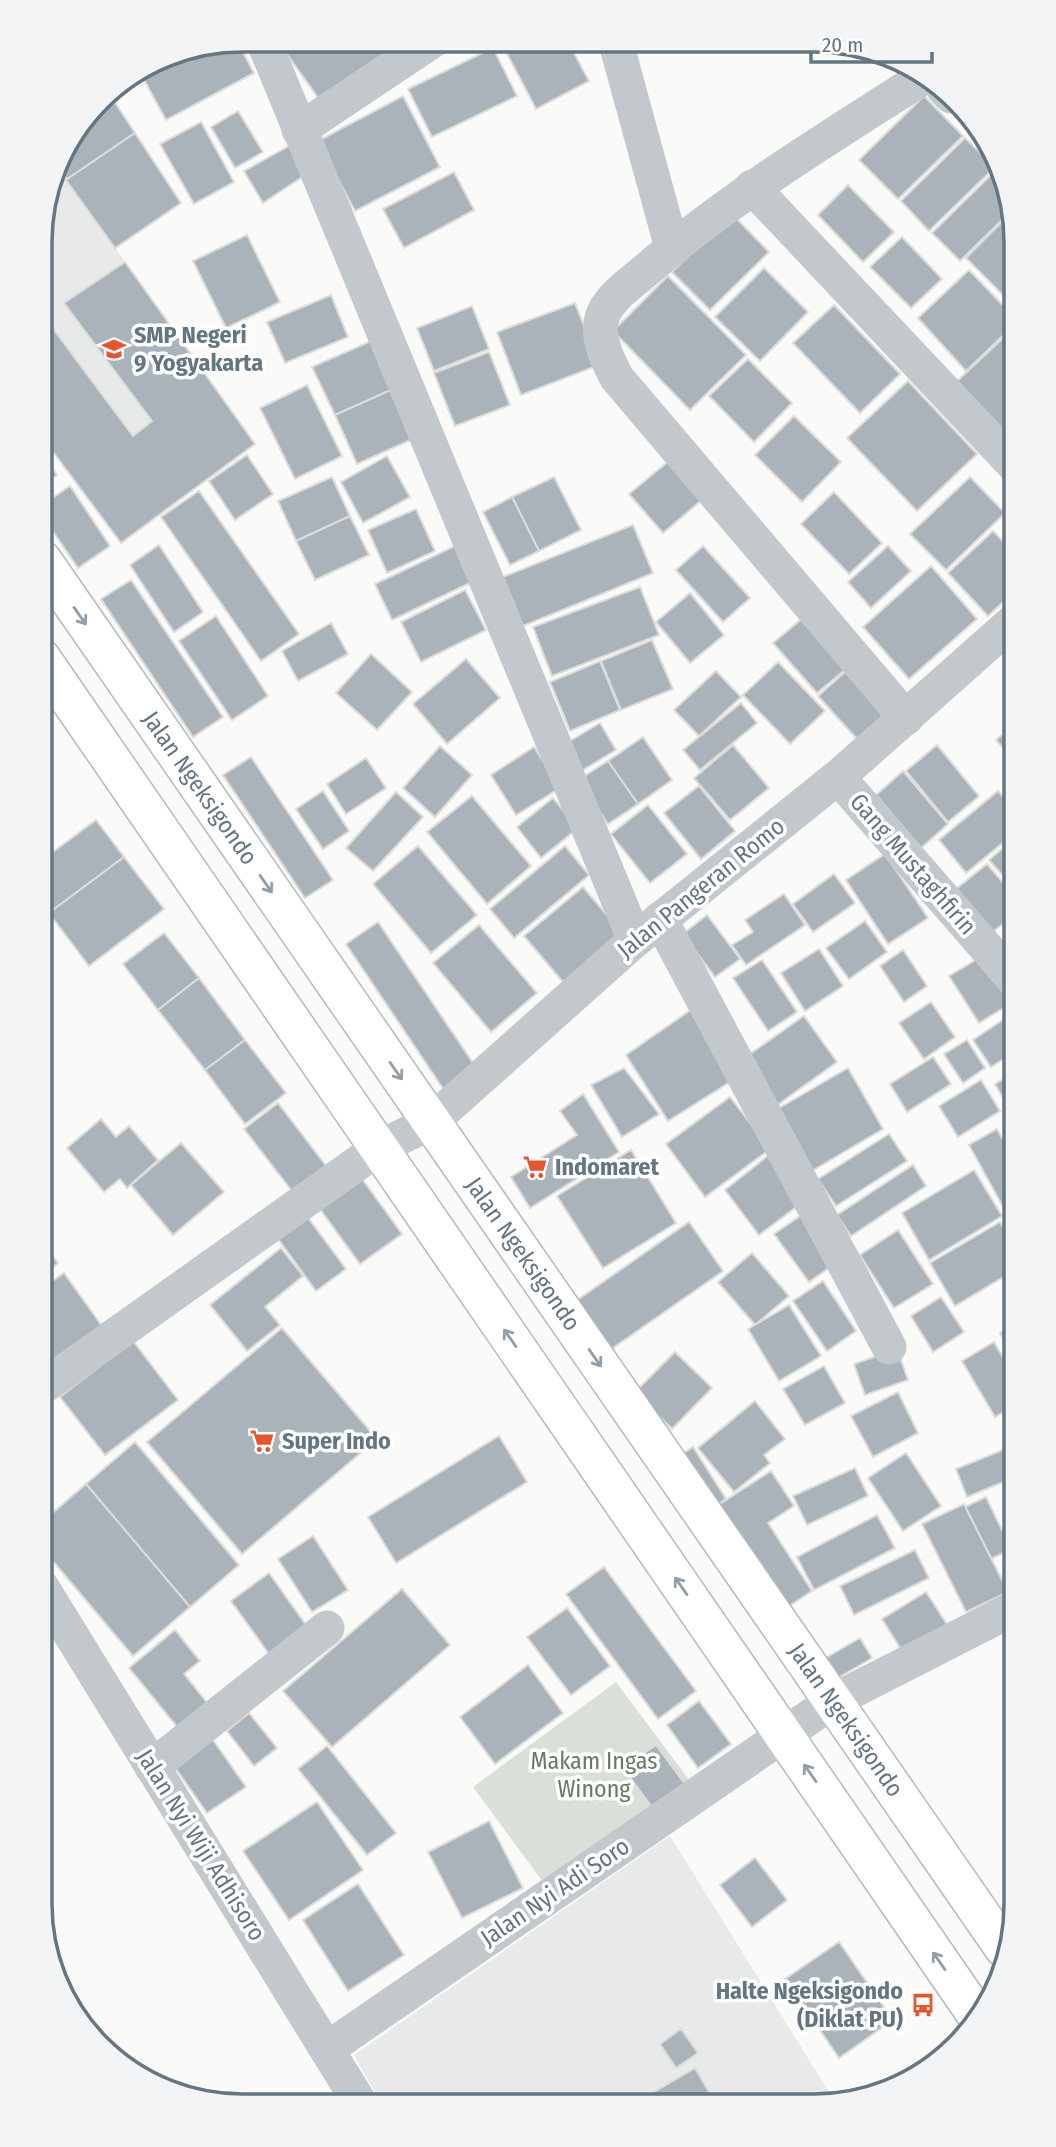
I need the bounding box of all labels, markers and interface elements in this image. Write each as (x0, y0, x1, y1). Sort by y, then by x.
scale bar (811, 21, 932, 65)
text: 20 m (822, 32, 863, 58)
place label: SMP Negeri 9 Yogyakarta (134, 321, 263, 377)
school or university icon: SMP Negeri 9 Yogyakarta (100, 335, 128, 363)
one-way arrow (73, 606, 88, 625)
street label: Jalan Ngeksigondo (137, 706, 263, 870)
street label: Gang Mustaghfirin (844, 788, 982, 940)
street label: Jalan Pangeran Romo (612, 812, 790, 964)
one-way arrow (259, 874, 273, 893)
one-way arrow (389, 1061, 403, 1080)
supermarket icon: Indomaret (521, 1153, 549, 1181)
place label: Indomaret (555, 1153, 659, 1181)
street label: Jalan Ngeksigondo (460, 1172, 586, 1336)
one-way arrow (503, 1329, 517, 1348)
one-way arrow (588, 1348, 602, 1367)
supermarket icon: Super Indo (248, 1427, 276, 1455)
place label: Super Indo (282, 1427, 391, 1455)
one-way arrow (674, 1577, 688, 1596)
street label: Jalan Ngeksigondo (783, 1638, 909, 1802)
street label: Jalan Nyi Wiji Adhisoro (131, 1744, 271, 1946)
park label: Makam Ingas Winong (530, 1747, 658, 1803)
one-way arrow (803, 1764, 817, 1784)
street label: Jalan Nyi Adi Soro (475, 1832, 635, 1952)
one-way arrow (932, 1952, 946, 1971)
place label: Halte Ngeksigondo (Diklat PU) (716, 1977, 903, 2033)
bus stop icon: Halte Ngeksigondo (Diklat PU) (909, 1991, 937, 2019)

